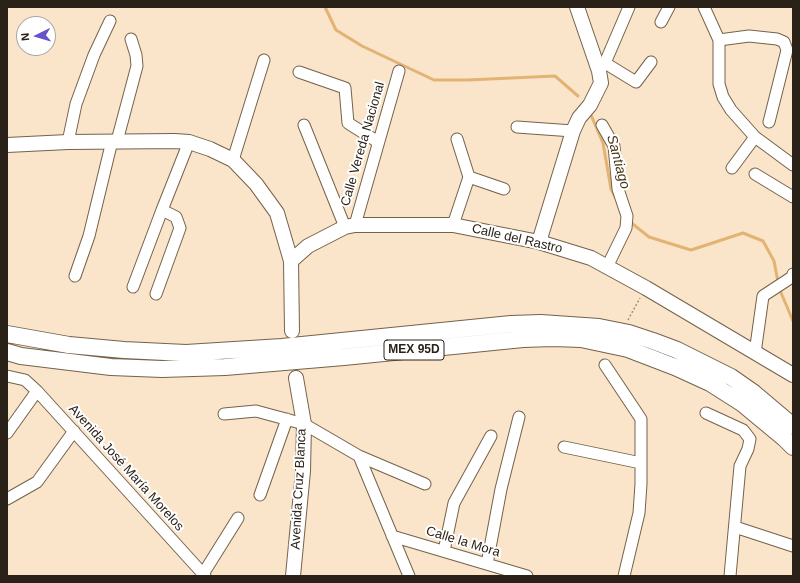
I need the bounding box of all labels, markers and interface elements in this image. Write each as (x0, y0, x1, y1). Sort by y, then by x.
north arrow (16, 16, 56, 56)
text: N (19, 32, 31, 41)
street label: Calle Vereda Nacional (338, 80, 388, 208)
water label: Santiago (603, 133, 633, 191)
street label: Calle del Rastro (470, 221, 564, 257)
road number: MEX 95D (384, 340, 444, 360)
street label: Avenida José María Morelos (65, 402, 187, 534)
street label: Avenida Cruz Blanca (288, 428, 310, 550)
street label: Calle la Mora (424, 523, 502, 561)

